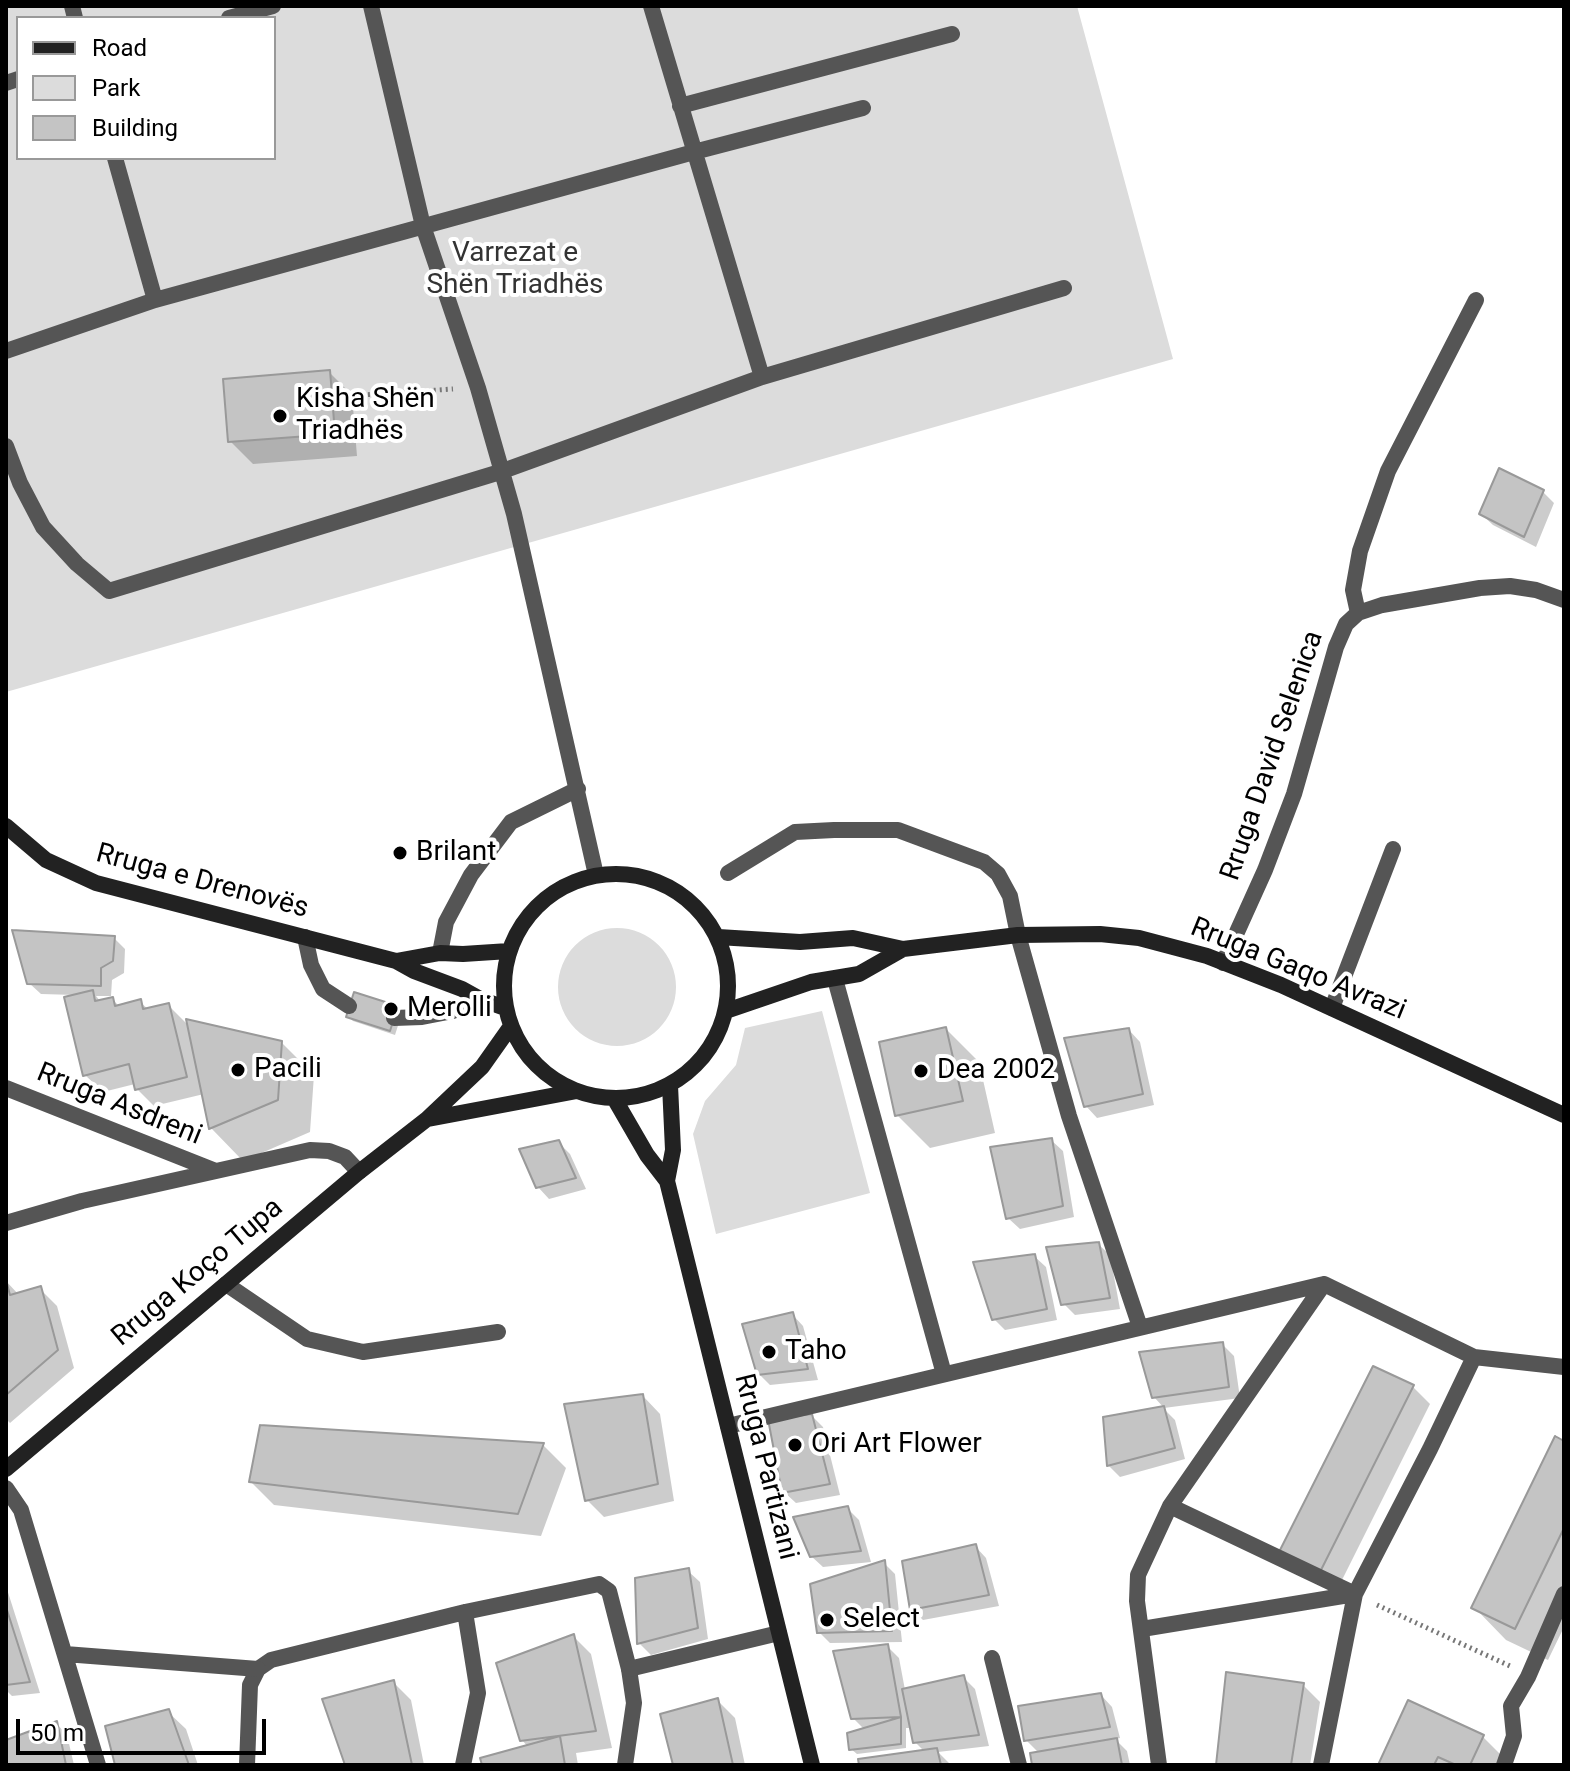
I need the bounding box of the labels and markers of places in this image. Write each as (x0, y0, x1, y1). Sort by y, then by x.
place label: Kisha Shën Triadhës (296, 383, 435, 449)
marker: Kisha Shën Triadhës (271, 407, 289, 425)
place label: Brilant (416, 836, 496, 870)
marker: Brilant (391, 844, 409, 862)
place label: Merolli (407, 992, 492, 1026)
marker: Merolli (382, 1000, 400, 1018)
place label: Pacili (254, 1053, 322, 1087)
place label: Dea 2002 (937, 1054, 1055, 1088)
marker: Pacili (229, 1061, 247, 1079)
marker: Dea 2002 (912, 1062, 930, 1080)
place label: Taho (785, 1335, 847, 1369)
marker: Taho (760, 1343, 778, 1361)
place label: Ori Art Flower (811, 1428, 982, 1462)
marker: Ori Art Flower (786, 1436, 804, 1454)
place label: Select (843, 1603, 920, 1637)
marker: Select (818, 1611, 836, 1629)

